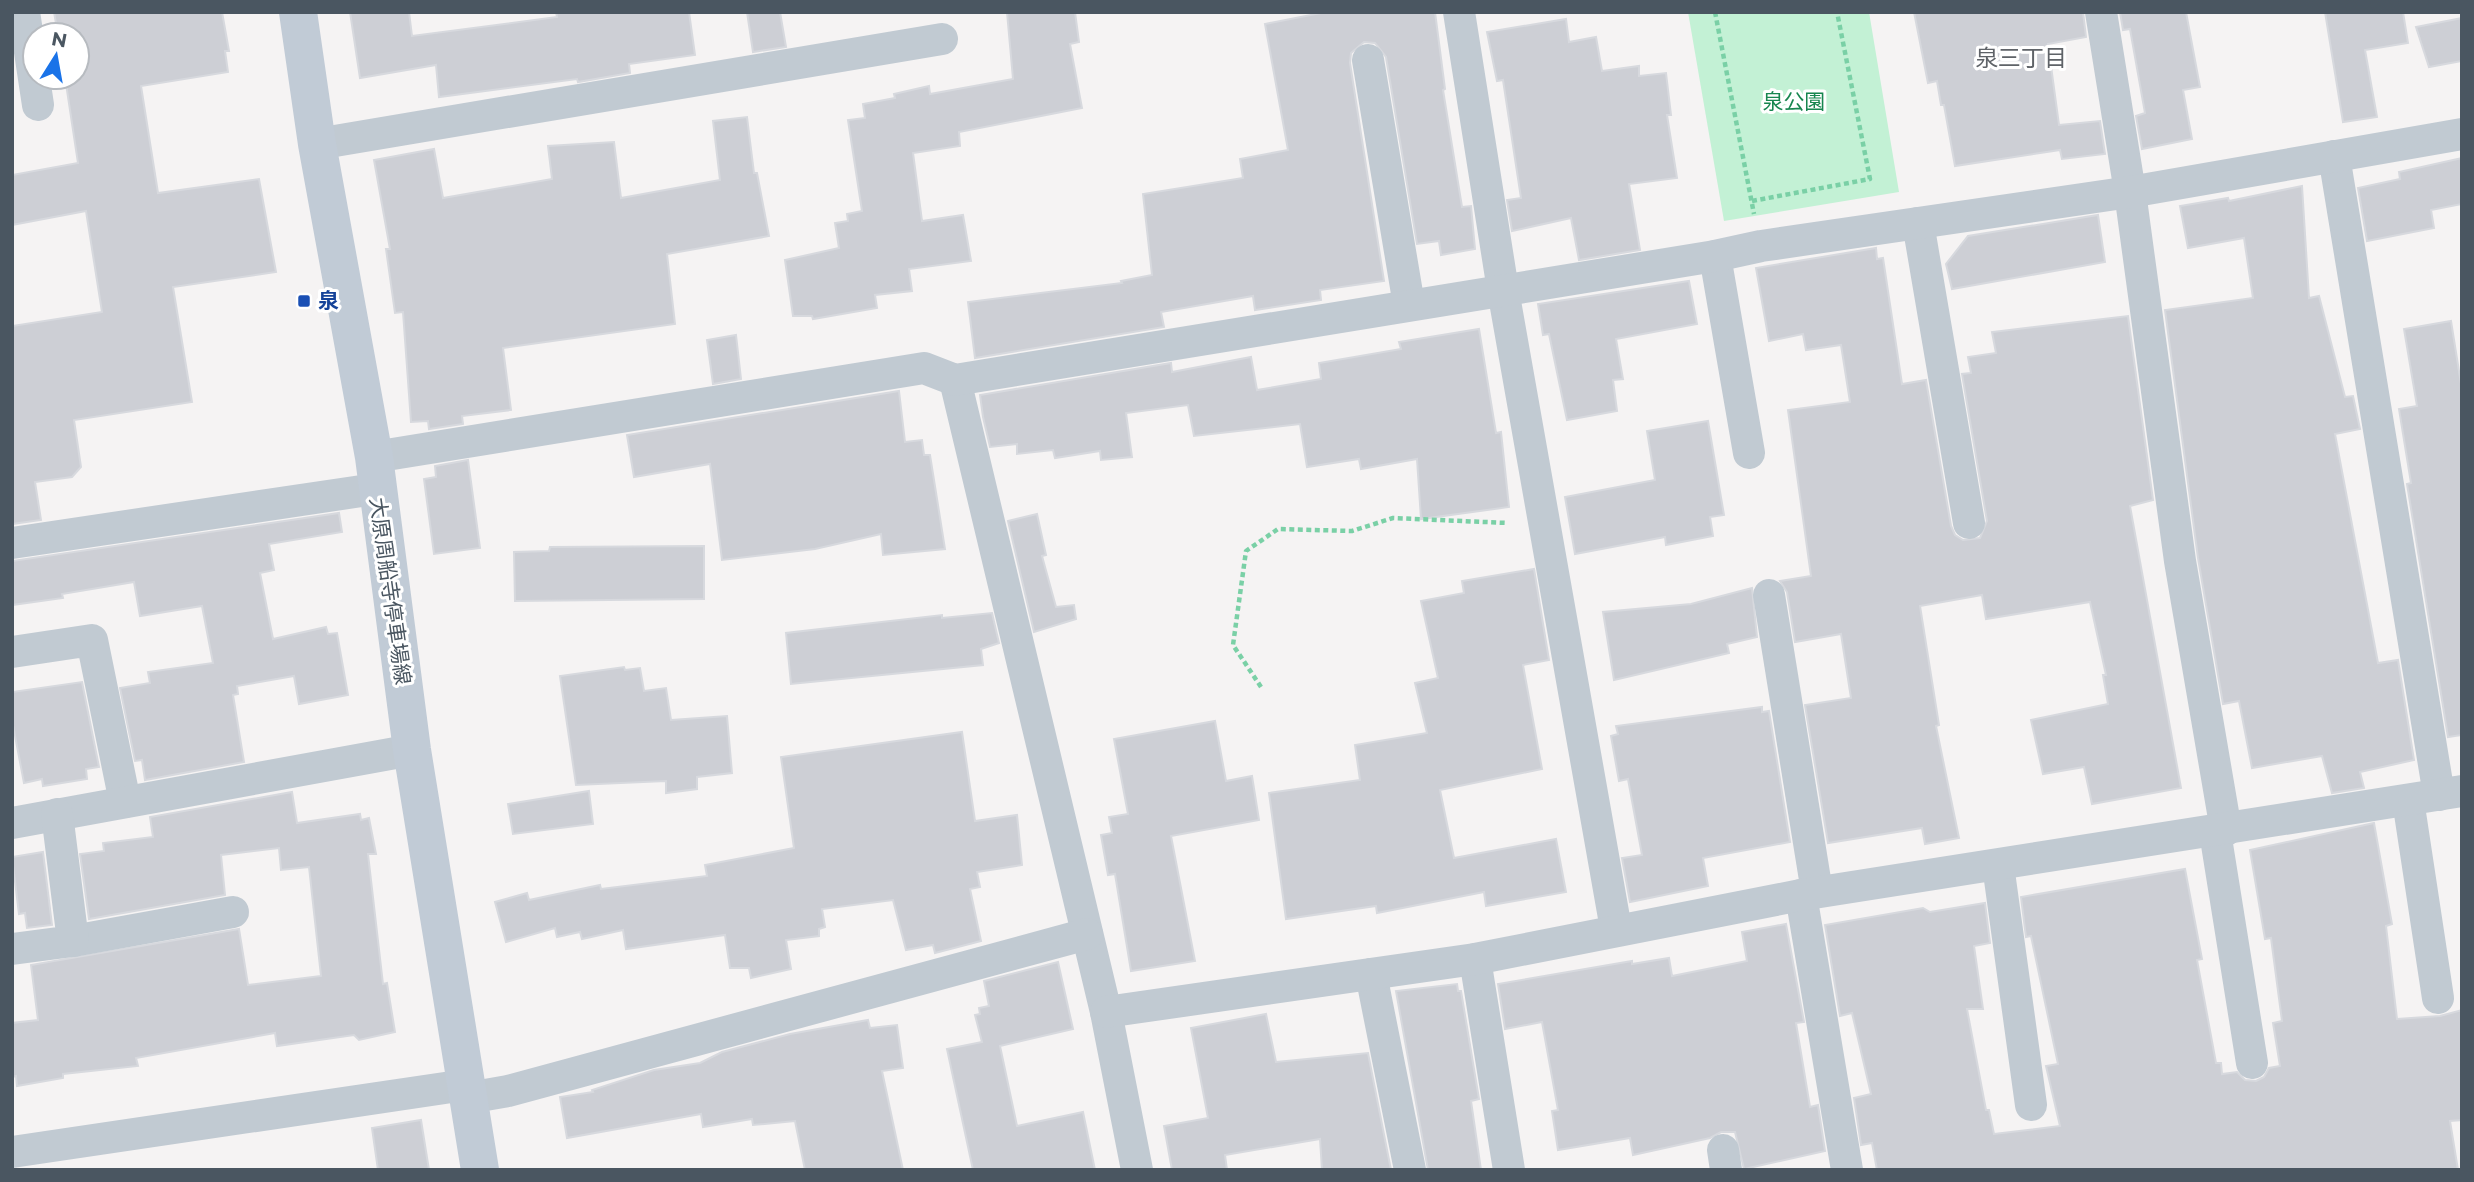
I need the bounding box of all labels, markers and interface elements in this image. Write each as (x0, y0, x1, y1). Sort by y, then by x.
north arrow (21, 21, 91, 91)
text: N (49, 27, 69, 53)
district label: 泉三丁目 (1975, 44, 2067, 72)
park label: 泉公園 (1763, 89, 1826, 114)
place label: 泉 (318, 288, 339, 313)
marker: 泉 (296, 293, 312, 309)
street label: 大原周船寺停車場線 (365, 496, 416, 686)

